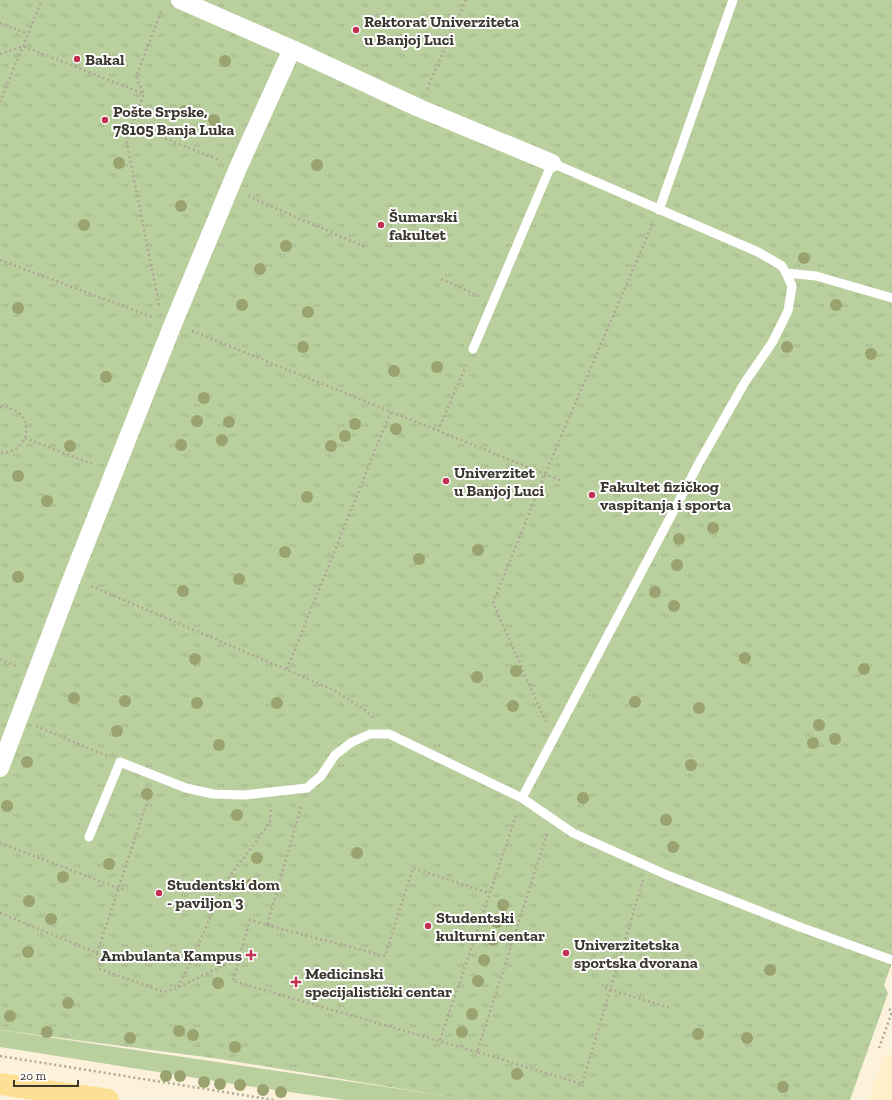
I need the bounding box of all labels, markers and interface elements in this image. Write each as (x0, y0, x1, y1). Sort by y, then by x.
place label: Rektorat Univerziteta u Banjoj Luci (364, 12, 519, 49)
marker: Rektorat Univerziteta u Banjoj Luci (351, 25, 361, 35)
place label: Bakal (85, 50, 125, 69)
marker: Bakal (72, 54, 82, 64)
place label: Pošte Srpske, 78105 Banja Luka (113, 102, 234, 139)
marker: Pošte Srpske, 78105 Banja Luka (100, 115, 110, 125)
place label: Šumarski fakultet (389, 207, 458, 244)
marker: Šumarski fakultet (376, 220, 386, 230)
place label: Univerzitet u Banjoj Luci (454, 463, 544, 500)
marker: Univerzitet u Banjoj Luci (441, 476, 451, 486)
place label: Fakultet fizičkog vaspitanja i sporta (600, 477, 731, 514)
marker: Fakultet fizičkog vaspitanja i sporta (587, 490, 597, 500)
place label: Studentski dom - paviljon 3 (167, 875, 280, 912)
marker: Studentski dom - paviljon 3 (154, 888, 164, 898)
place label: Studentski kulturni centar (436, 908, 545, 945)
marker: Studentski kulturni centar (423, 921, 433, 931)
place label: Univerzitetska sportska dvorana (574, 935, 698, 972)
place label: Ambulanta Kampus (100, 946, 242, 965)
marker: Univerzitetska sportska dvorana (561, 948, 571, 958)
marker: Ambulanta Kampus (245, 949, 257, 961)
place label: Medicinski specijalistički centar (305, 964, 452, 1001)
marker: Medicinski specijalistički centar (290, 976, 302, 988)
scale bar (14, 1062, 78, 1088)
text: 20 m (20, 1069, 47, 1083)

